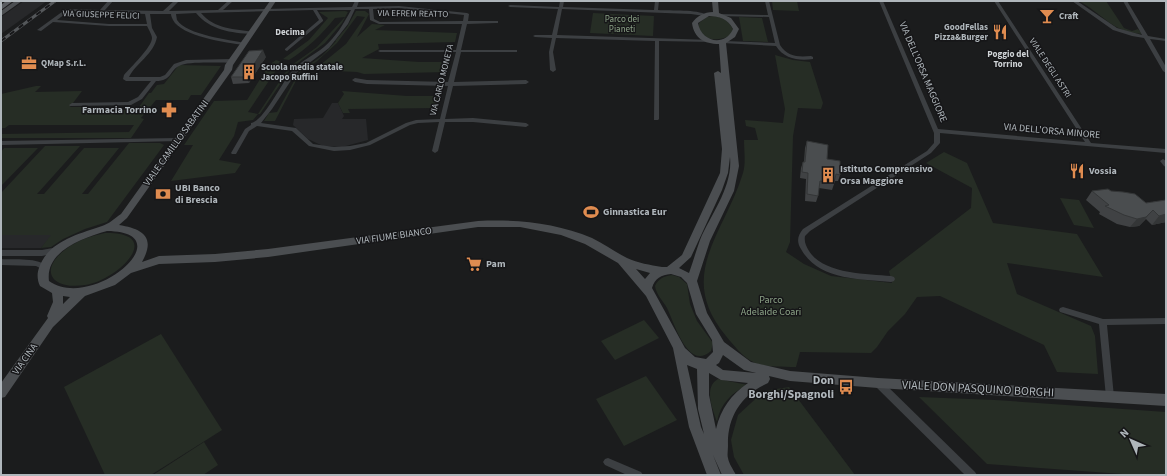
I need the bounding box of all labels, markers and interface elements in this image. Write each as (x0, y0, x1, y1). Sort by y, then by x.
street label: VIA GIUSEPPE FELICI (62, 7, 140, 23)
street label: VIA EFREM REATTO (378, 7, 449, 21)
bar icon: Craft (1038, 7, 1056, 25)
place label: Craft (1059, 10, 1079, 23)
park label: Parco dei Pianeti (605, 13, 639, 36)
street label: VIA DELL'ORSA MAGGIORE (895, 20, 951, 124)
place label: GoodFellas Pizza&Burger (934, 21, 988, 44)
restaurant icon: GoodFellas Pizza&Burger (991, 23, 1009, 41)
district label: Decima (275, 26, 305, 39)
street label: VIALE DEGLI ASTRI (1026, 36, 1074, 100)
street label: VIA CARLO MONETA (427, 43, 457, 117)
district label: Poggio del Torrino (987, 48, 1029, 71)
office icon: QMap S.r.L. (20, 54, 38, 72)
place label: QMap S.r.L. (41, 57, 87, 70)
place label: Scuola media statale Jacopo Ruffini (261, 61, 343, 84)
building icon: Scuola media statale Jacopo Ruffini (240, 63, 258, 81)
street label: VIALE CAMILLO SABATINI (140, 97, 212, 189)
pharmacy icon: Farmacia Torrino (160, 101, 178, 119)
place label: Farmacia Torrino (82, 103, 157, 117)
street label: VIA DELL'ORSA MINORE (1003, 120, 1101, 142)
place label: Istituto Comprensivo Orsa Maggiore (840, 162, 933, 188)
restaurant icon: Vossia (1068, 162, 1086, 180)
place label: Vossia (1088, 164, 1117, 178)
building icon: Istituto Comprensivo Orsa Maggiore (819, 166, 837, 184)
place label: UBI Banco di Brescia (175, 181, 220, 207)
bank icon: UBI Banco di Brescia (154, 185, 172, 203)
sports icon: Ginnastica Eur (582, 203, 600, 221)
place label: Ginnastica Eur (603, 205, 667, 219)
street label: VIA FIUME BIANCO (355, 224, 433, 248)
supermarket icon: Pam (465, 255, 483, 273)
place label: Pam (486, 257, 505, 271)
park label: Parco Adelaide Coari (741, 293, 801, 319)
street label: VIA CINA (9, 340, 41, 378)
place label: Don Borghi/Spagnoli (748, 372, 834, 403)
street label: VIALE DON PASQUINO BORGHI (901, 377, 1055, 401)
bus stop icon: Don Borghi/Spagnoli (837, 378, 855, 396)
north arrow (1111, 420, 1151, 460)
text: N (1116, 425, 1132, 441)

